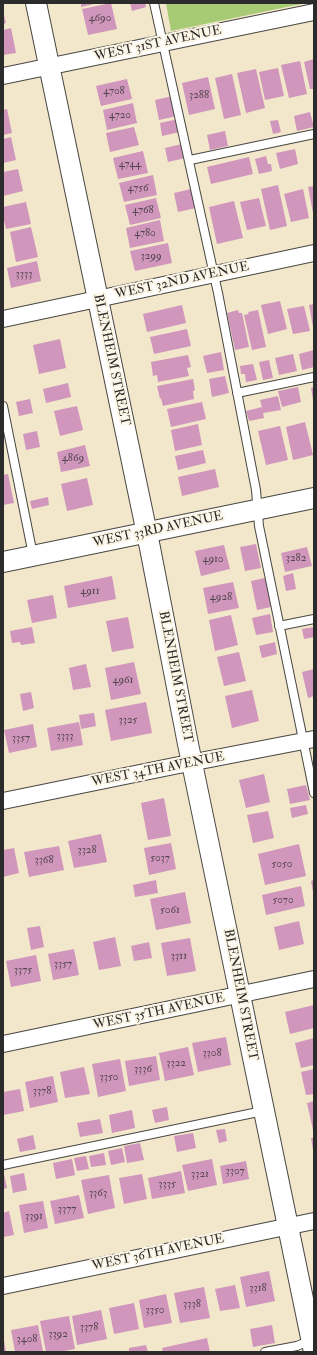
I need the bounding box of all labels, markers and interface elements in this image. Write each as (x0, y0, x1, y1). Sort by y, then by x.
house number: 4690 (89, 12, 111, 26)
street label: WEST 31ST AVENUE (93, 23, 223, 65)
house number: 4708 (103, 85, 125, 99)
house number: 3288 (189, 89, 209, 103)
house number: 4720 (109, 109, 131, 123)
house number: 4744 (119, 158, 141, 172)
house number: 4756 (127, 182, 149, 196)
house number: 4768 (132, 204, 154, 218)
house number: 4780 (134, 227, 156, 241)
house number: 3299 (140, 250, 162, 264)
street label: WEST 32ND AVENUE (114, 259, 250, 303)
house number: 3333 (16, 268, 32, 282)
street label: BLENHEIM STREET (89, 293, 133, 427)
house number: 4869 (62, 452, 84, 466)
street label: WEST 33RD AVENUE (91, 509, 225, 551)
house number: 3282 (286, 552, 306, 566)
house number: 4910 (202, 553, 224, 567)
house number: 4911 (80, 585, 100, 599)
house number: 4928 (210, 591, 232, 605)
street label: BLENHEIM STREET (155, 610, 195, 744)
house number: 4961 (113, 674, 133, 688)
house number: 3325 (119, 714, 137, 728)
house number: 3333 (57, 730, 73, 744)
house number: 3357 (12, 732, 30, 746)
street label: WEST 34TH AVENUE (90, 749, 226, 791)
house number: 3328 (77, 844, 97, 858)
house number: 5037 (150, 852, 170, 866)
house number: 3368 (34, 854, 54, 868)
house number: 5050 (272, 858, 292, 872)
house number: 5070 (272, 894, 294, 908)
house number: 5061 (160, 904, 180, 918)
street label: BLENHEIM STREET (220, 928, 260, 1062)
house number: 3311 (171, 950, 187, 964)
house number: 3357 (54, 958, 72, 972)
house number: 3375 (14, 964, 32, 978)
street label: WEST 35TH AVENUE (92, 990, 226, 1034)
house number: 3308 (202, 1047, 222, 1061)
house number: 3322 (166, 1057, 186, 1071)
house number: 3336 (134, 1063, 152, 1077)
house number: 3350 (100, 1071, 118, 1085)
house number: 3378 (33, 1085, 51, 1099)
house number: 3307 (225, 1165, 245, 1179)
house number: 3321 (191, 1168, 209, 1182)
house number: 3335 (158, 1178, 176, 1192)
house number: 3363 (89, 1187, 107, 1201)
house number: 3377 (58, 1203, 76, 1217)
house number: 3391 (25, 1210, 43, 1224)
street label: WEST 36TH AVENUE (91, 1231, 225, 1275)
house number: 3318 (249, 1282, 267, 1296)
house number: 3338 (183, 1298, 201, 1312)
house number: 3350 (146, 1304, 164, 1318)
house number: 3378 (80, 1321, 98, 1335)
house number: 3392 (48, 1328, 68, 1342)
house number: 3408 (17, 1333, 37, 1347)

